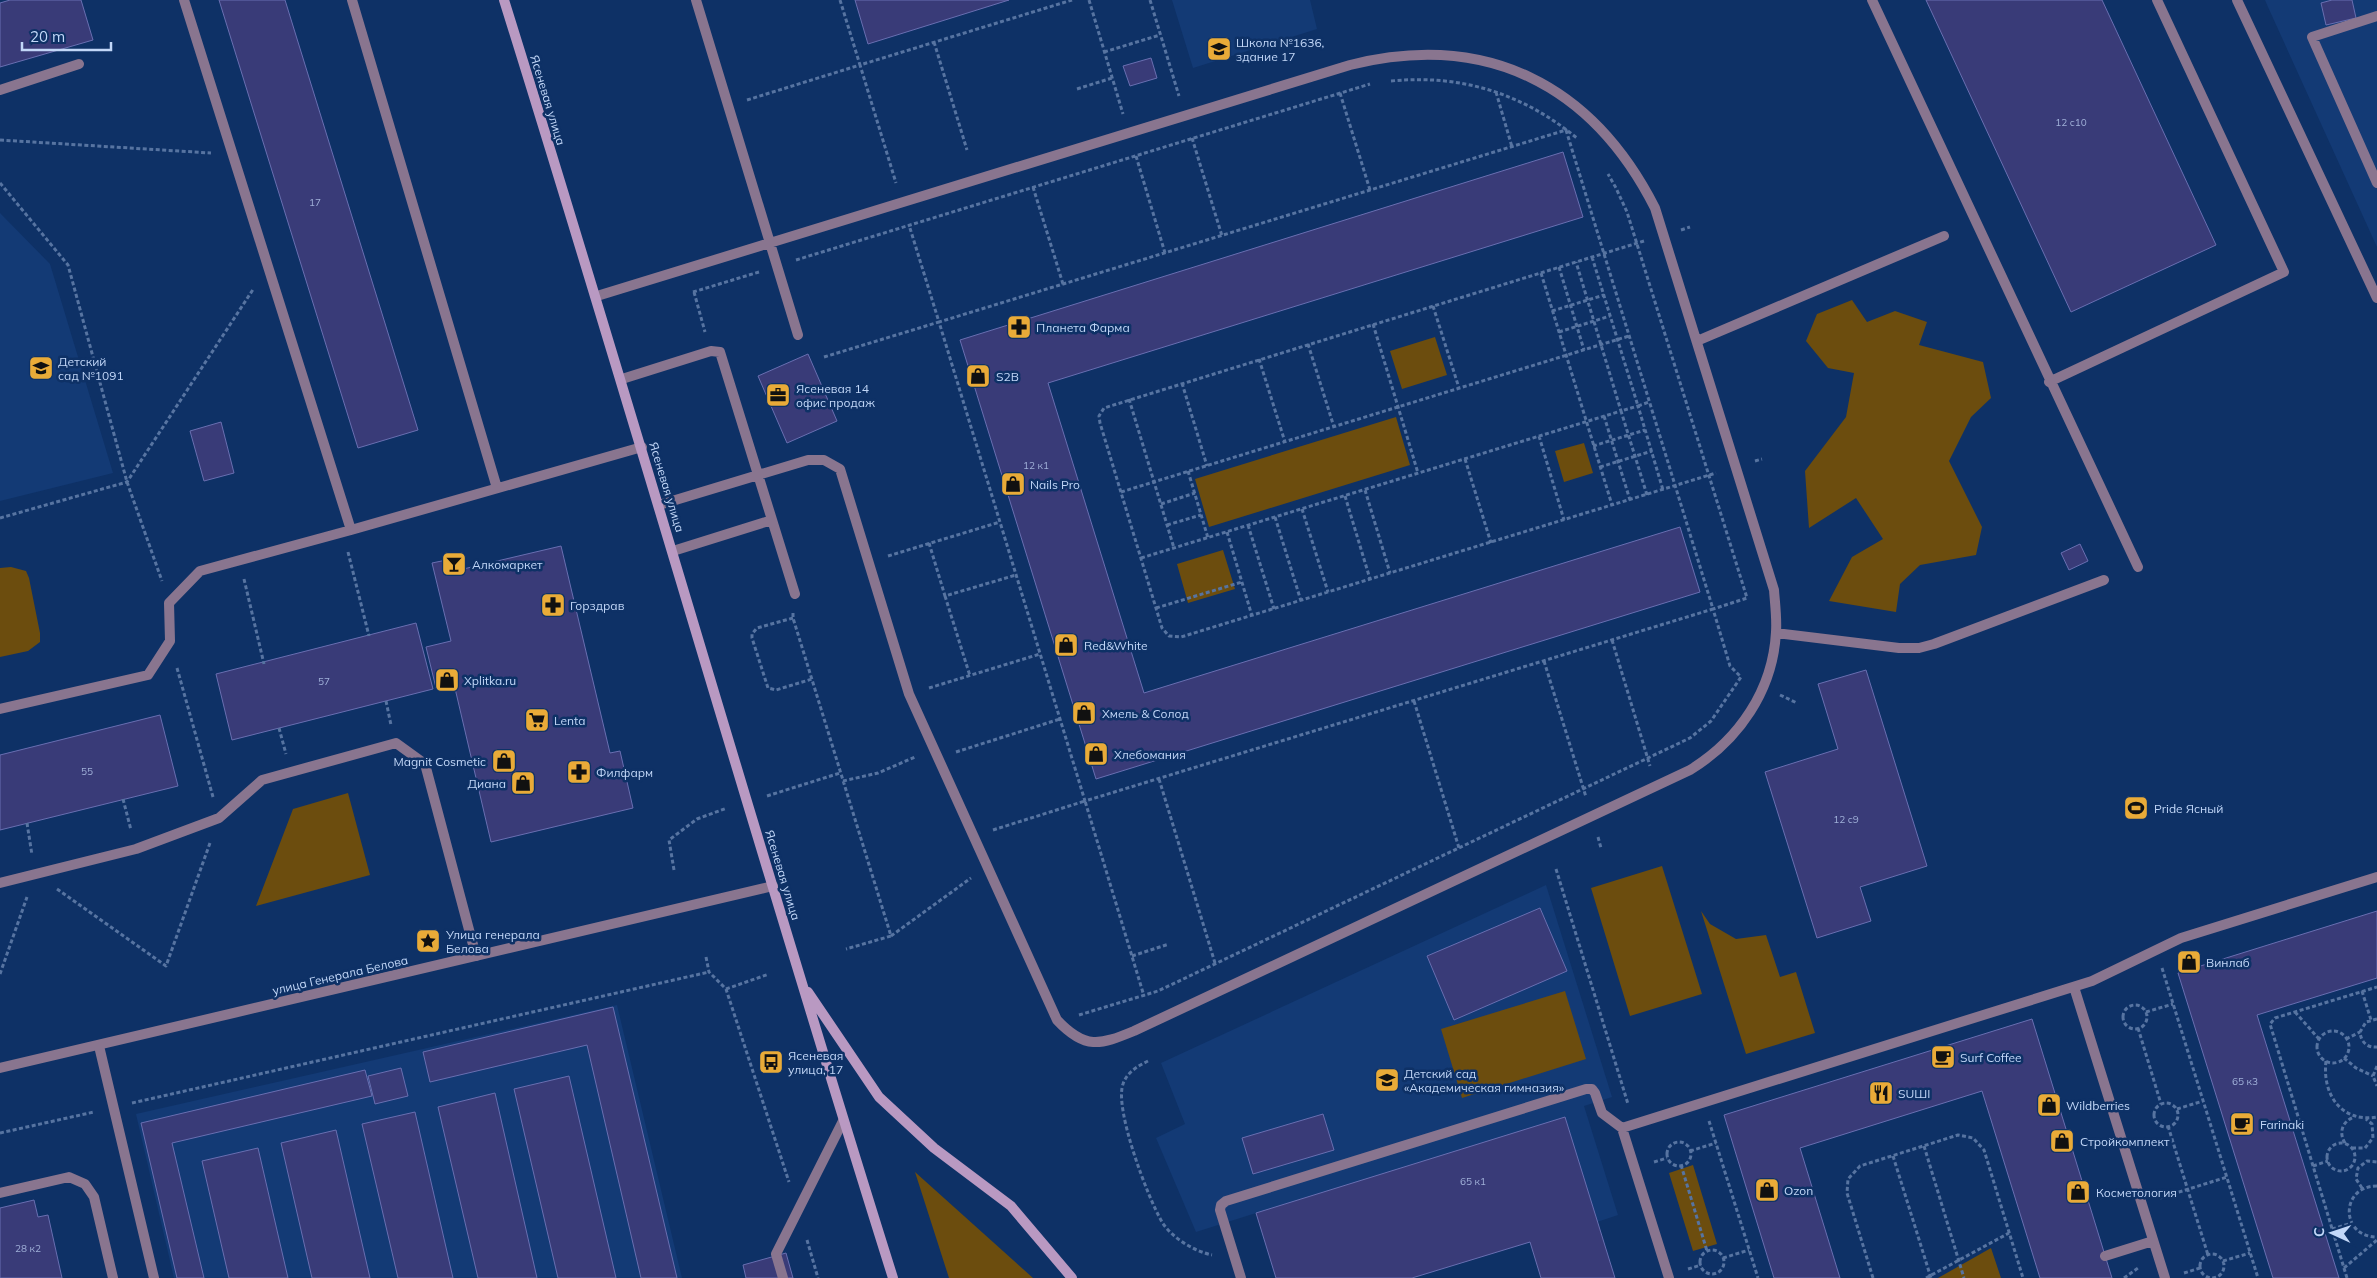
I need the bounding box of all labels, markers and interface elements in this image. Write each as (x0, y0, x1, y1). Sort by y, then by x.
scale bar (22, 20, 111, 52)
text: 20 m (30, 27, 65, 46)
place label: Школа №1636, здание 17 (1236, 35, 1324, 64)
school or university icon: Школа №1636, здание 17 (1206, 36, 1232, 62)
street label: Ясеневая улица (527, 53, 569, 147)
house number: 12 с10 (2055, 116, 2087, 129)
house number: 17 (309, 196, 321, 209)
pharmacy icon: Планета Фарма (1006, 314, 1032, 340)
place label: Планета Фарма (1036, 320, 1130, 335)
place label: Детский сад №1091 (58, 354, 124, 383)
school or university icon: Детский сад №1091 (28, 355, 54, 381)
shop icon: S2B (965, 363, 991, 389)
place label: S2B (996, 369, 1019, 384)
place label: Ясеневая 14 офис продаж (796, 381, 875, 410)
office icon: Ясеневая 14 офис продаж (765, 382, 791, 408)
street label: Ясеневая улица (646, 440, 688, 534)
house number: 12 к1 (1023, 459, 1049, 472)
shop icon: Nails Pro (1000, 471, 1026, 497)
place label: Nails Pro (1030, 477, 1080, 492)
bar icon: Алкомаркет (441, 551, 467, 577)
place label: Алкомаркет (472, 557, 543, 572)
pharmacy icon: Горздрав (540, 592, 566, 618)
place label: Горздрав (570, 598, 625, 613)
shop icon: Red&White (1053, 632, 1079, 658)
place label: Red&White (1084, 638, 1148, 653)
shop icon: Xplitka.ru (434, 667, 460, 693)
place label: Xplitka.ru (464, 673, 516, 688)
house number: 57 (318, 675, 330, 688)
shop icon: Хмель & Солод (1071, 700, 1097, 726)
place label: Хмель & Солод (1102, 706, 1189, 721)
supermarket icon: Lenta (524, 707, 550, 733)
place label: Lenta (554, 713, 585, 728)
shop icon: Хлебомания (1083, 741, 1109, 767)
place label: Хлебомания (1114, 747, 1186, 762)
shop icon: Magnit Cosmetic (491, 748, 517, 774)
place label: Magnit Cosmetic (393, 754, 486, 769)
pharmacy icon: Филфарм (566, 759, 592, 785)
house number: 55 (81, 765, 93, 778)
place label: Филфарм (596, 765, 653, 780)
shop icon: Диана (510, 770, 536, 796)
place label: Диана (467, 776, 506, 791)
sports icon: Pride Ясный (2123, 795, 2149, 821)
place label: Pride Ясный (2154, 801, 2223, 816)
house number: 12 с9 (1833, 813, 1859, 826)
street label: Ясеневая улица (762, 828, 804, 922)
place label: Улица генерала Белова (445, 927, 540, 956)
place icon: Улица генерала Белова (415, 928, 441, 954)
shop icon: Винлаб (2176, 949, 2202, 975)
street label: улица Генерала Белова (271, 952, 409, 998)
place label: Винлаб (2206, 955, 2250, 970)
cafe icon: Surf Coffee (1930, 1044, 1956, 1070)
place label: Ясеневая улица, 17 (788, 1048, 843, 1077)
bus stop icon: Ясеневая улица, 17 (758, 1049, 784, 1075)
place label: Surf Coffee (1960, 1050, 2022, 1065)
place label: Детский сад «Академическая гимназия» (1404, 1066, 1565, 1095)
school or university icon: Детский сад «Академическая гимназия» (1374, 1067, 1400, 1093)
house number: 65 к3 (2232, 1075, 2258, 1088)
restaurant icon: SUШI (1868, 1080, 1894, 1106)
place label: SUШI (1898, 1086, 1930, 1101)
shop icon: Wildberries (2036, 1092, 2062, 1118)
place label: Wildberries (2066, 1098, 2130, 1113)
cafe icon: Farinaki (2229, 1111, 2255, 1137)
place label: Farinaki (2260, 1117, 2304, 1132)
shop icon: Стройкомплект (2049, 1128, 2075, 1154)
place label: Стройкомплект (2080, 1134, 2170, 1149)
house number: 65 к1 (1460, 1175, 1486, 1188)
shop icon: Ozon (1754, 1177, 1780, 1203)
shop icon: Косметология (2065, 1179, 2091, 1205)
place label: Ozon (1784, 1183, 1813, 1198)
place label: Косметология (2096, 1185, 2177, 1200)
north arrow (2307, 1208, 2357, 1258)
text: С (2310, 1227, 2328, 1238)
house number: 28 к2 (15, 1242, 41, 1255)

